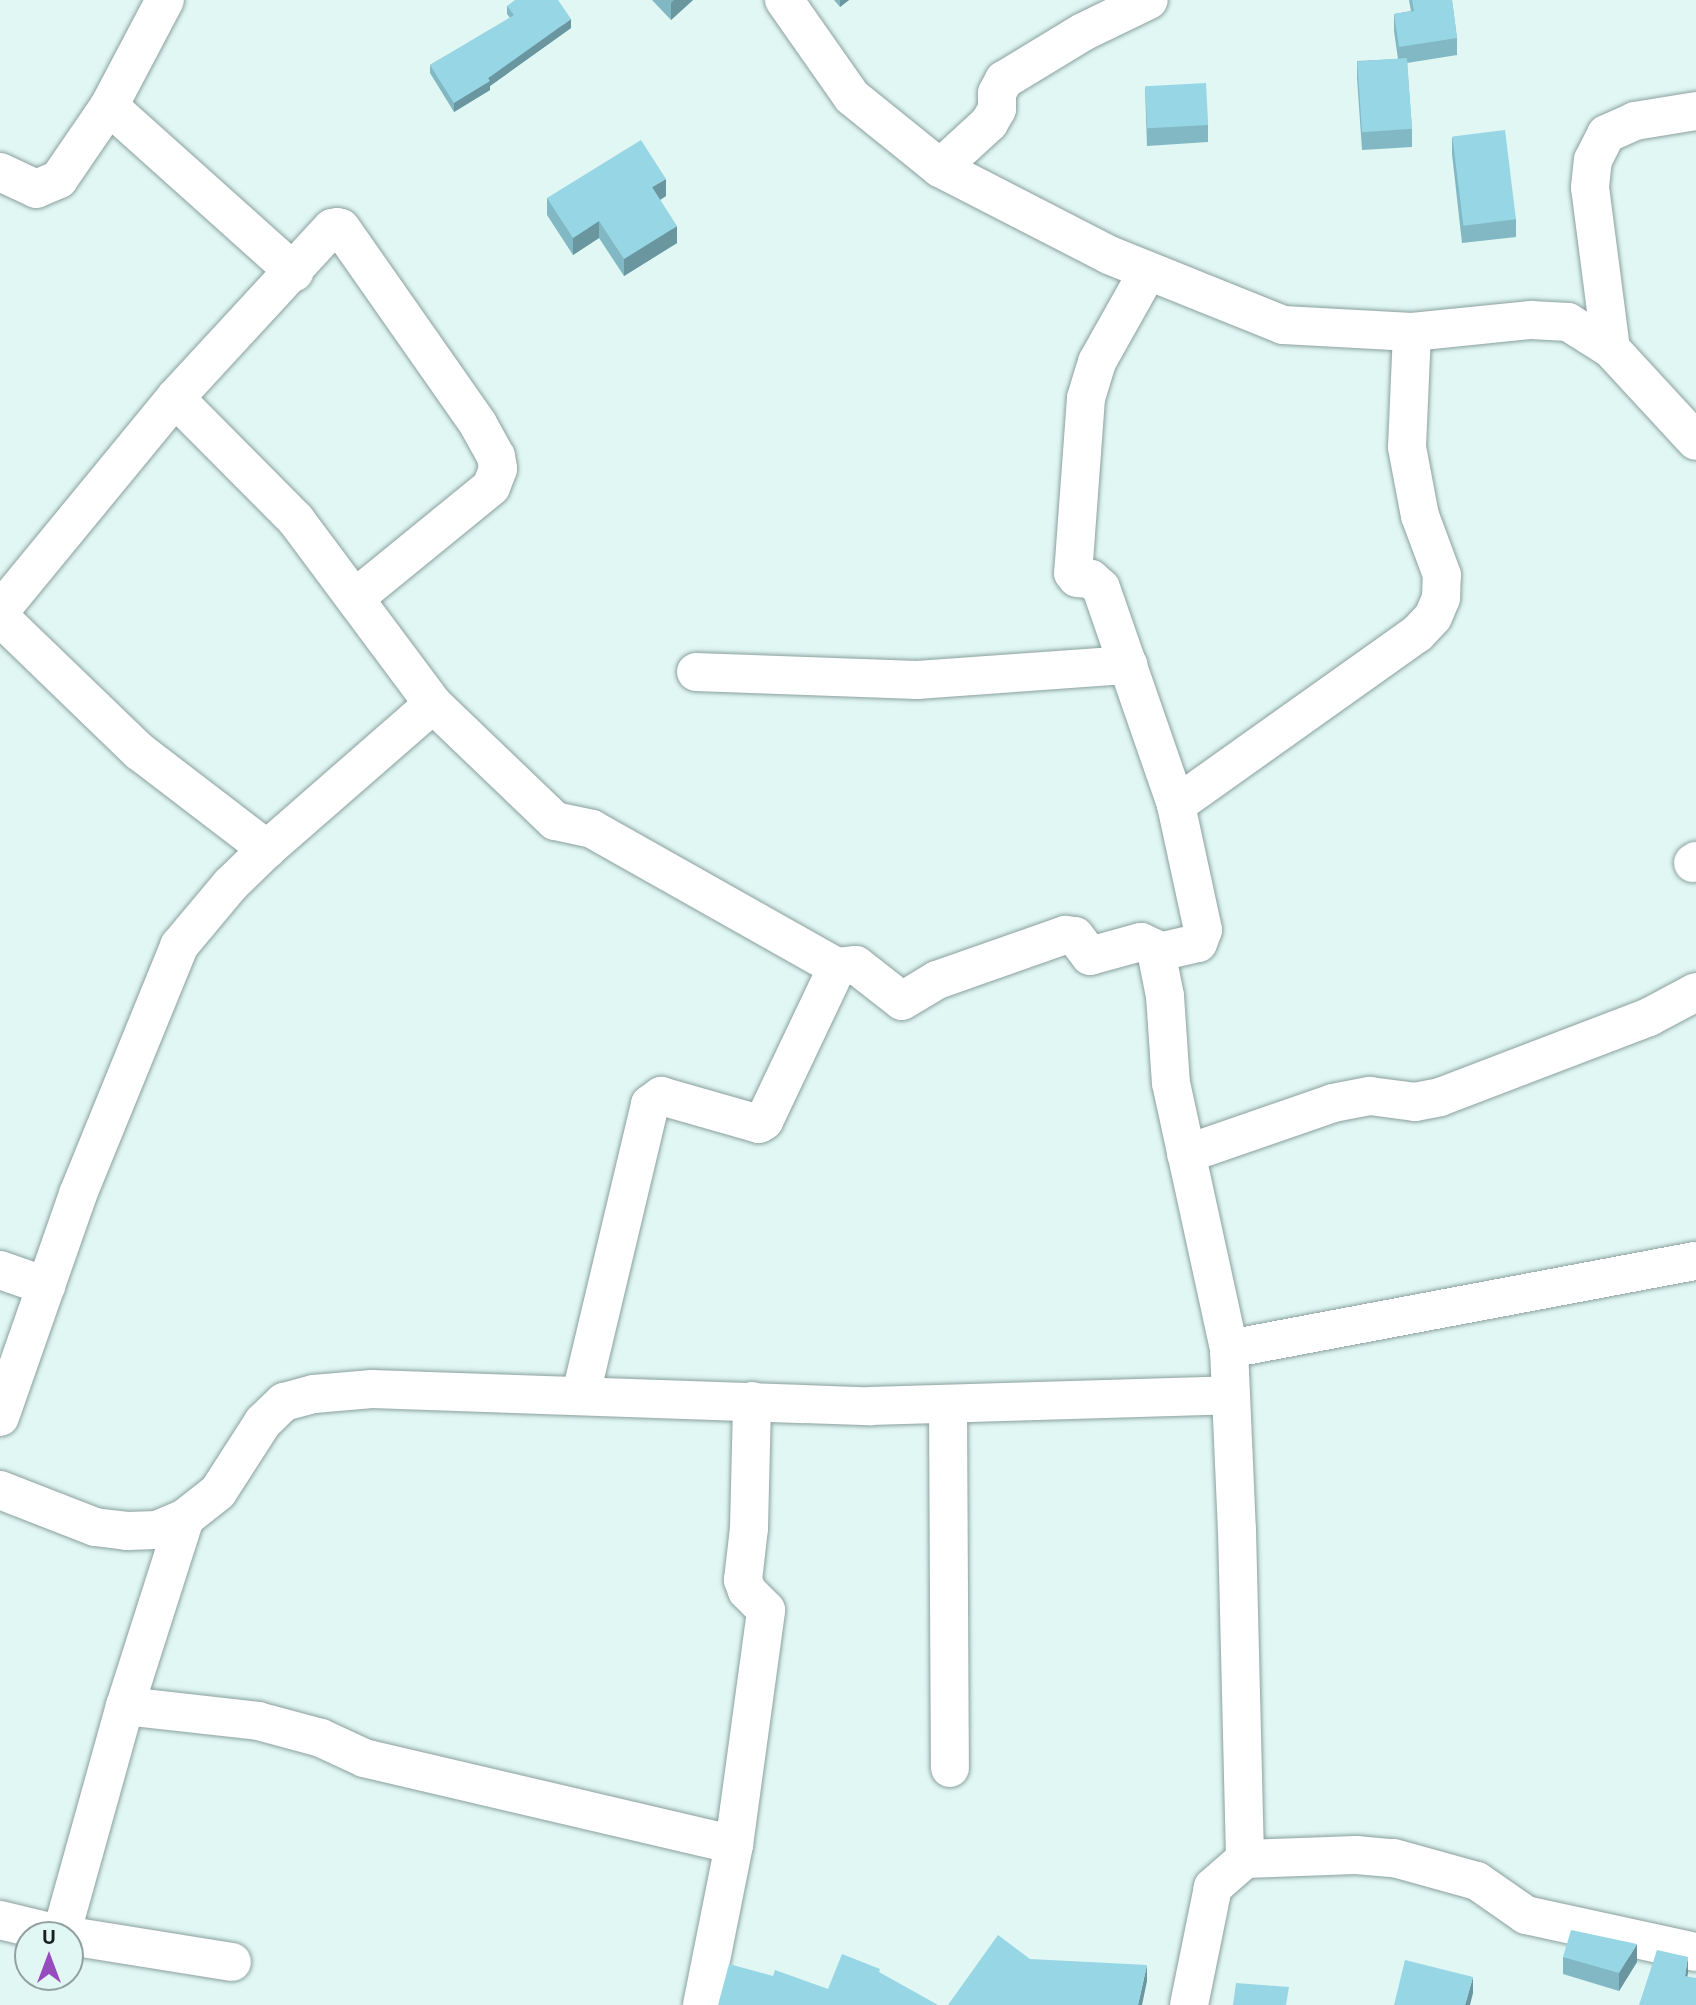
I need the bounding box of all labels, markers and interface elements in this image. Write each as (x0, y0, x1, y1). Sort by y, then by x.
north arrow (14, 1921, 84, 1991)
text: U (42, 1924, 56, 1950)

